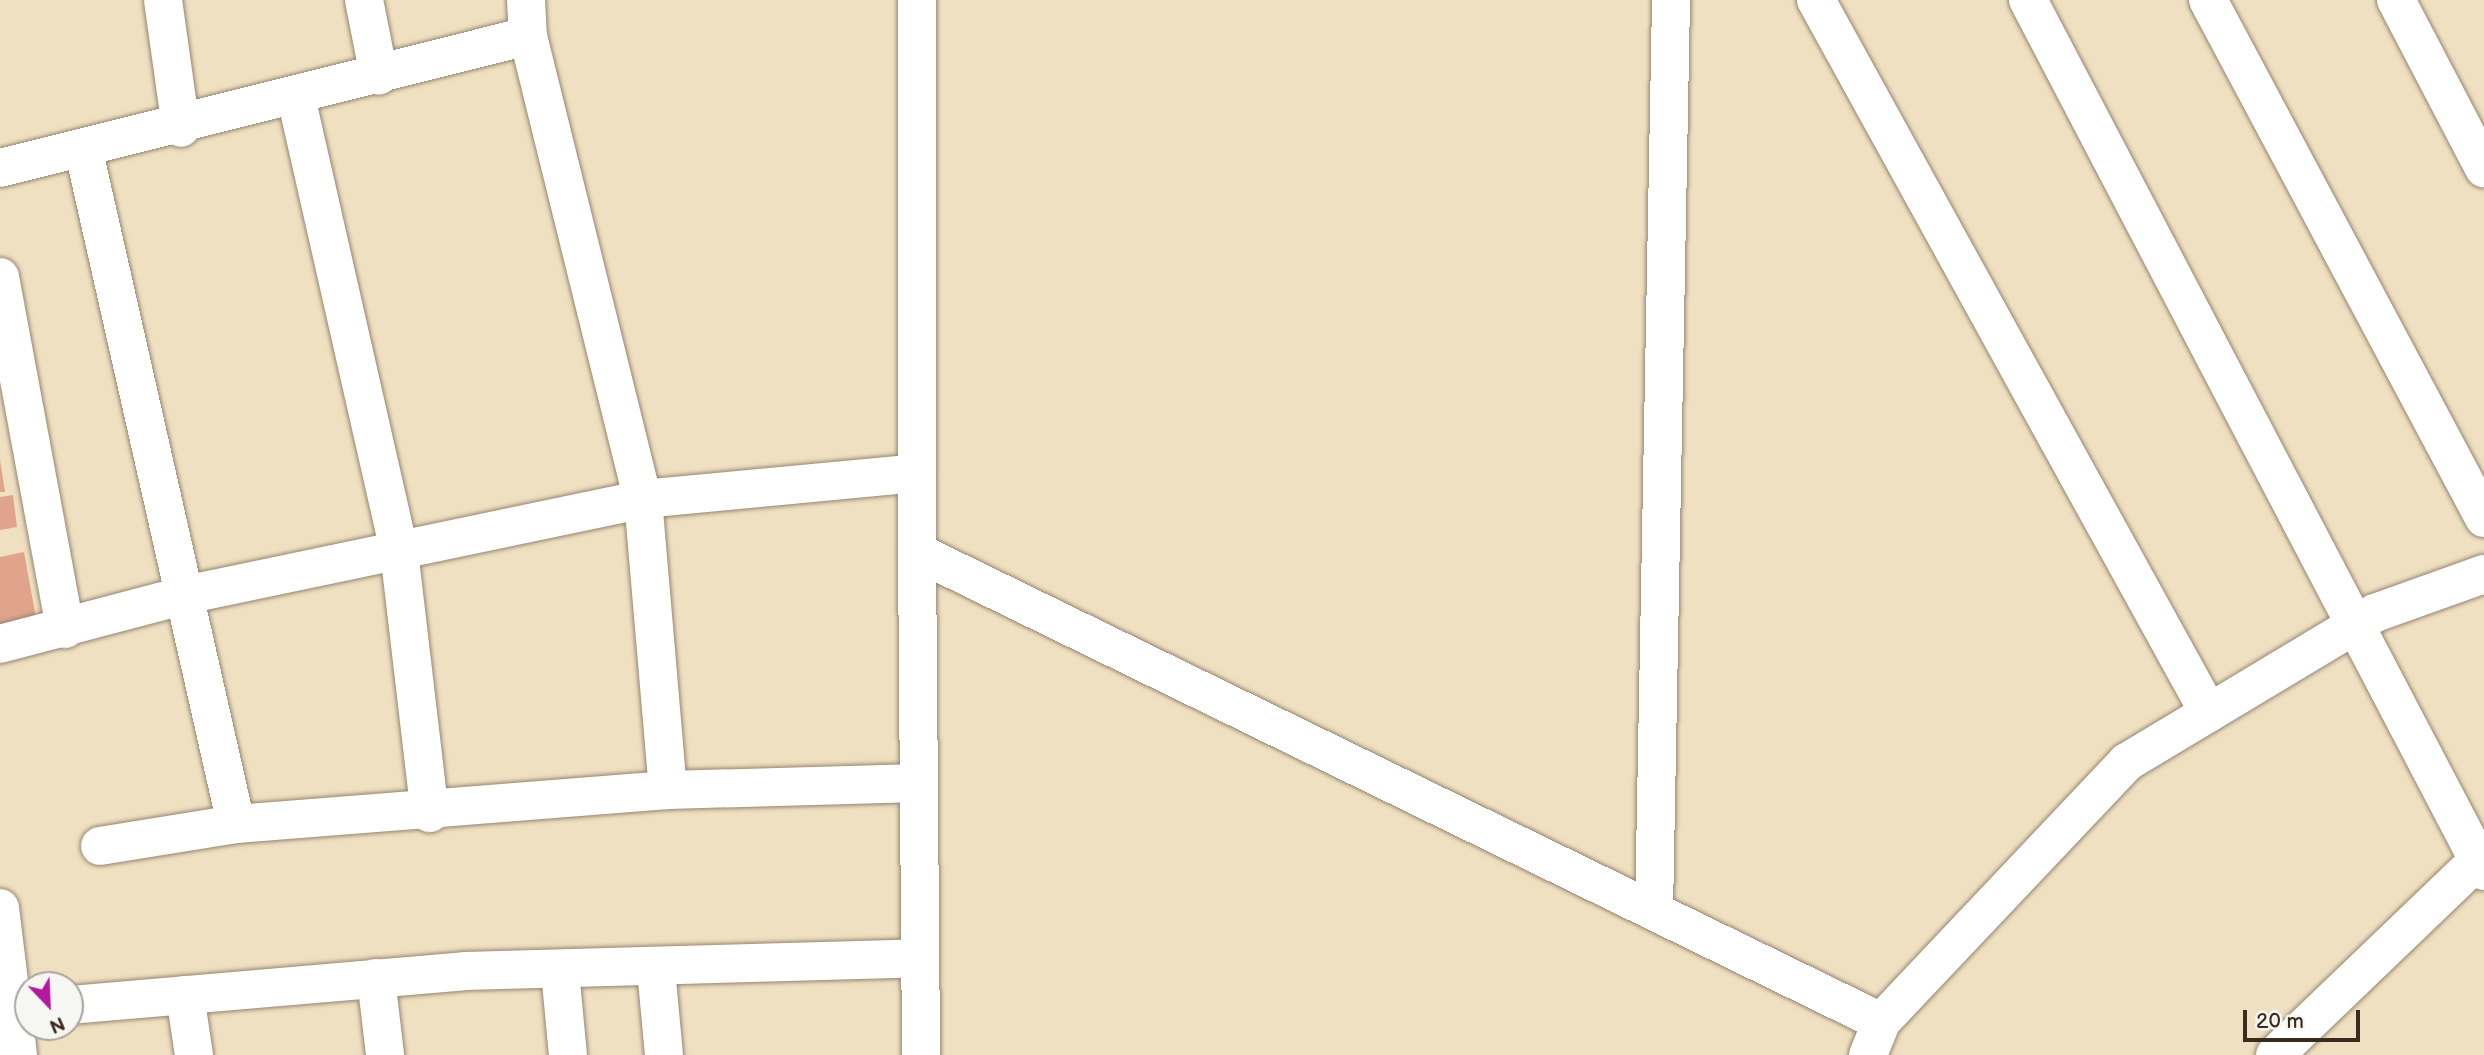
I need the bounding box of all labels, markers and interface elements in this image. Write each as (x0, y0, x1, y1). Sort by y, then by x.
north arrow (14, 971, 84, 1041)
scale bar (2246, 996, 2363, 1040)
text: 20 m (2256, 1009, 2304, 1034)
text: N (46, 1011, 68, 1037)

